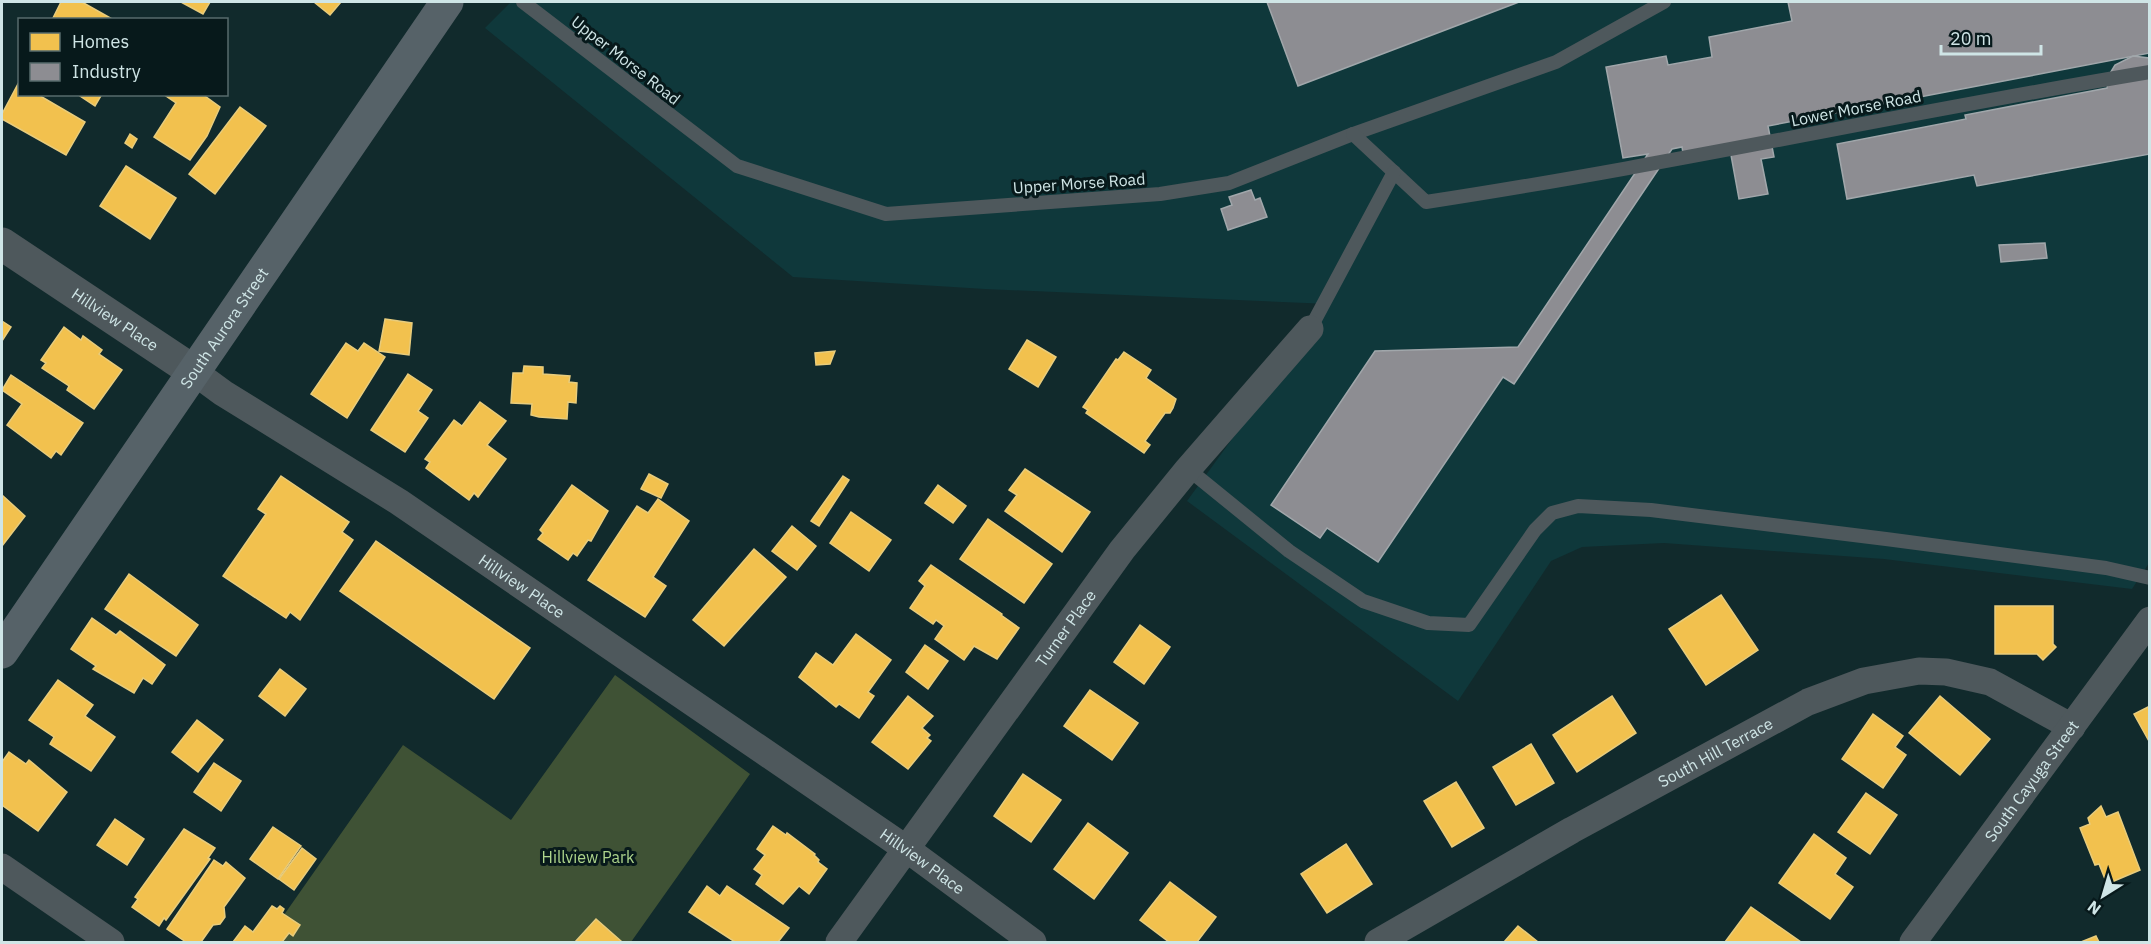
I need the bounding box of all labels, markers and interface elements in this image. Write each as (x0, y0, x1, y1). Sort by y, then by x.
street label: Upper Morse Road (568, 11, 684, 109)
legend (18, 18, 228, 96)
scale bar (1941, 18, 2042, 56)
text: 20 m (1950, 27, 1992, 50)
text: Homes (72, 30, 129, 53)
text: Industry (72, 60, 141, 83)
street label: Lower Morse Road (1789, 86, 1923, 130)
street label: Upper Morse Road (1012, 168, 1146, 198)
street label: South Aurora Street (176, 263, 272, 392)
street label: Hillview Place (68, 283, 163, 355)
street label: Hillview Place (475, 550, 569, 623)
street label: Turner Place (1031, 586, 1100, 671)
street label: South Hill Terrace (1654, 713, 1776, 791)
street label: South Cayuga Street (1980, 716, 2083, 846)
street label: Hillview Place (876, 824, 969, 899)
park label: Hillview Park (542, 847, 635, 867)
north arrow (2073, 866, 2133, 926)
text: N (2083, 897, 2105, 919)

